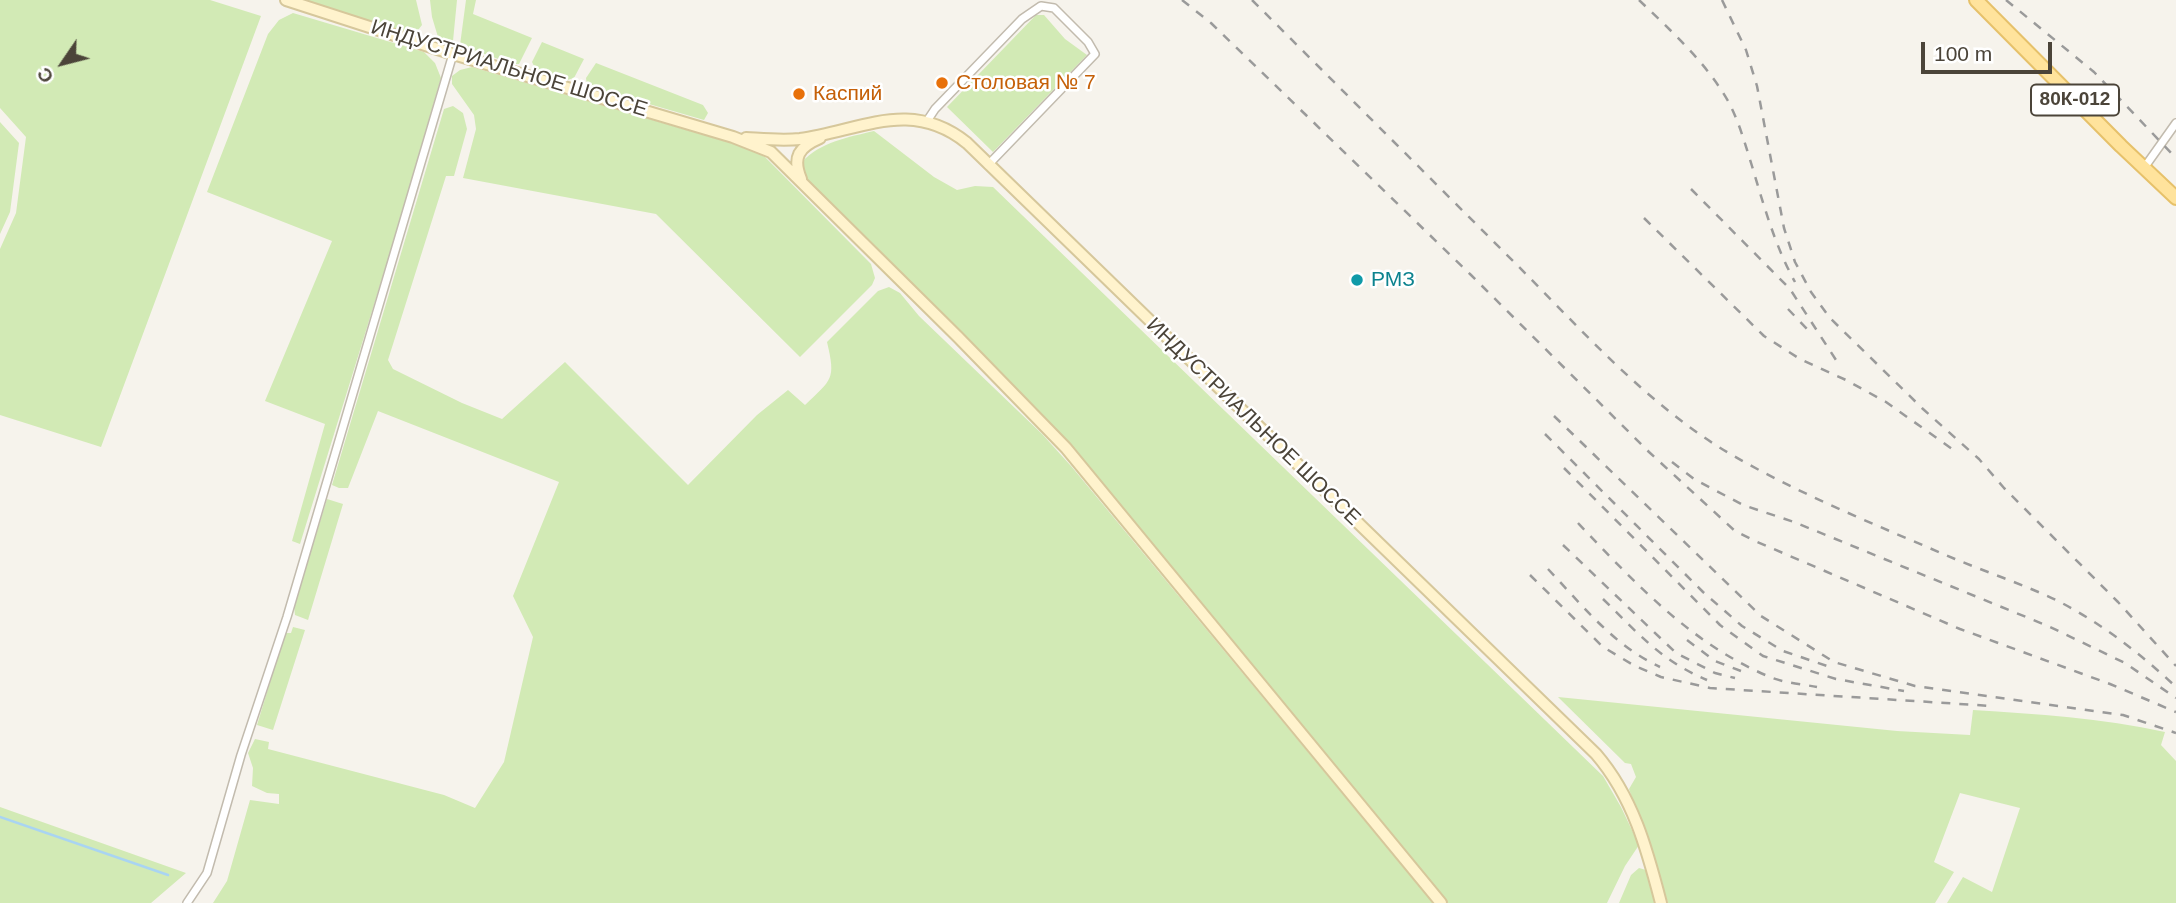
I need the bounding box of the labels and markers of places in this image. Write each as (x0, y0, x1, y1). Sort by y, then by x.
place label: Столовая № 7 (956, 70, 1096, 96)
marker: Столовая № 7 (934, 75, 950, 91)
place label: Каспий (813, 81, 882, 107)
marker: Каспий (791, 86, 807, 102)
place label: РМЗ (1371, 267, 1415, 293)
marker: РМЗ (1349, 272, 1365, 288)

